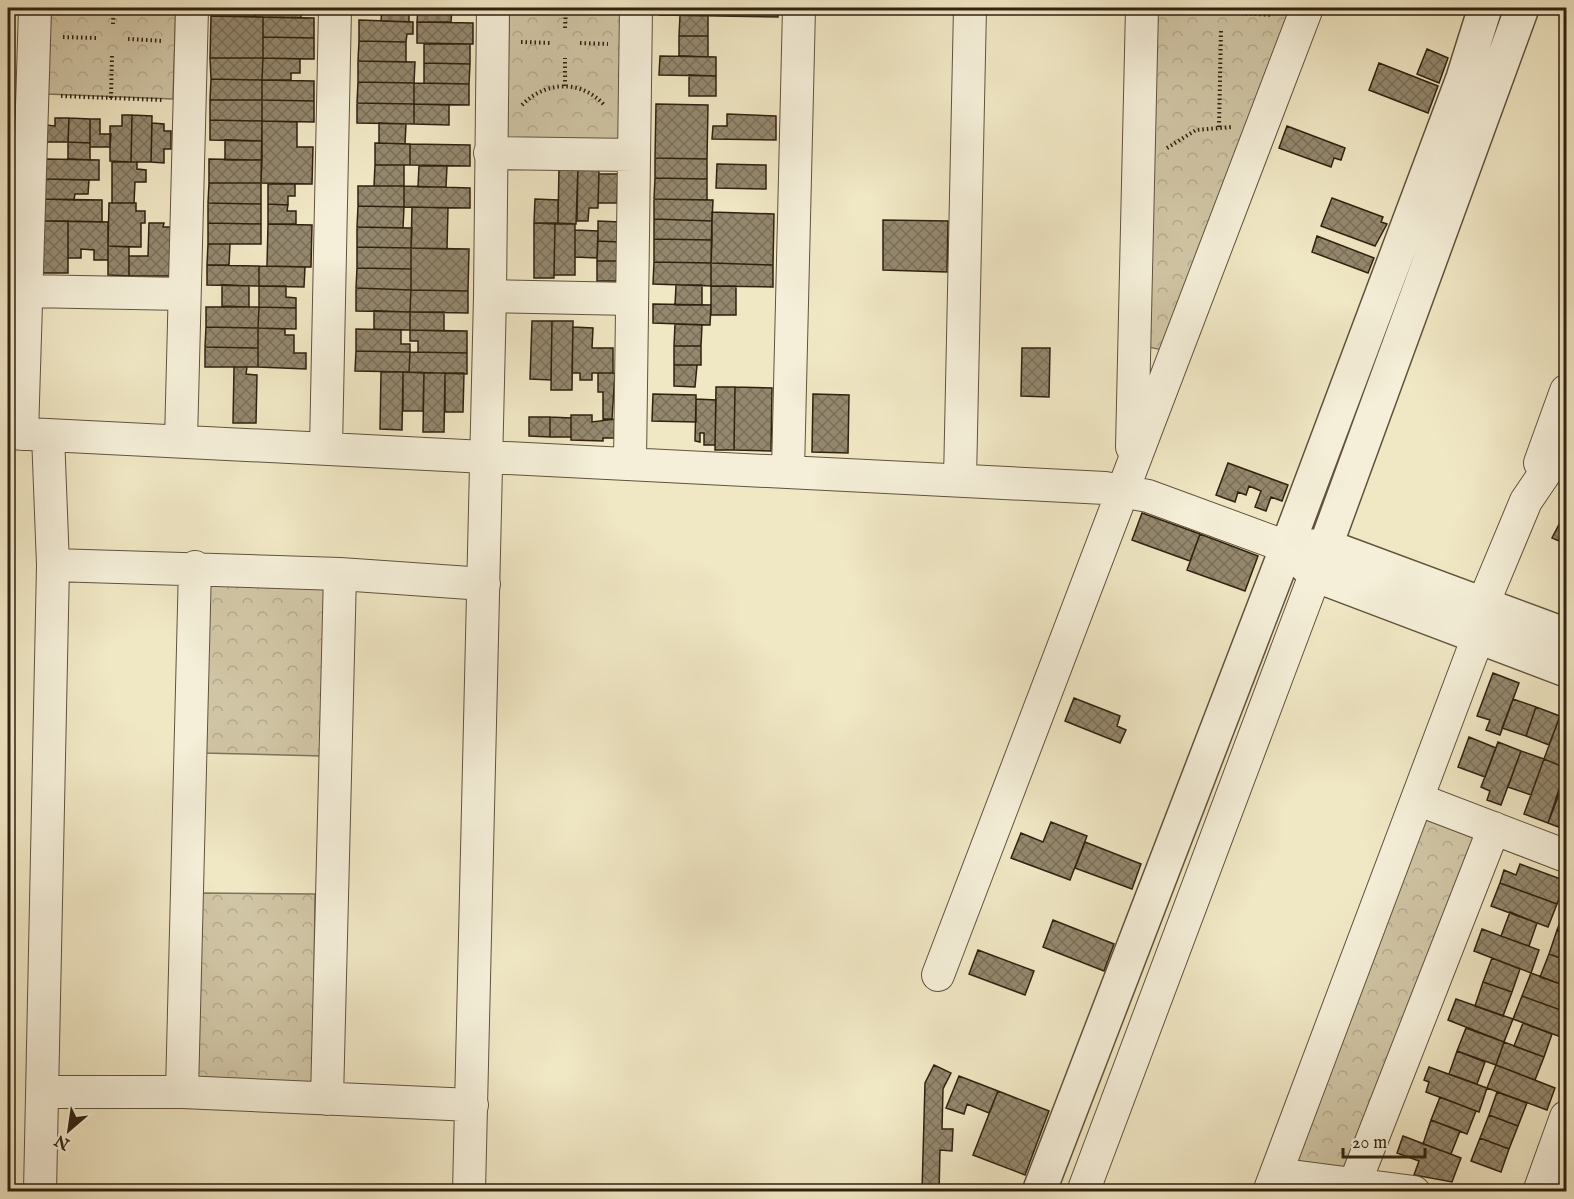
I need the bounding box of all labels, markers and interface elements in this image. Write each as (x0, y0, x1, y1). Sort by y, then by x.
north arrow (39, 1100, 99, 1160)
scale bar (1343, 1121, 1426, 1159)
text: N (52, 1129, 74, 1154)
text: 20 m (1352, 1132, 1387, 1155)

